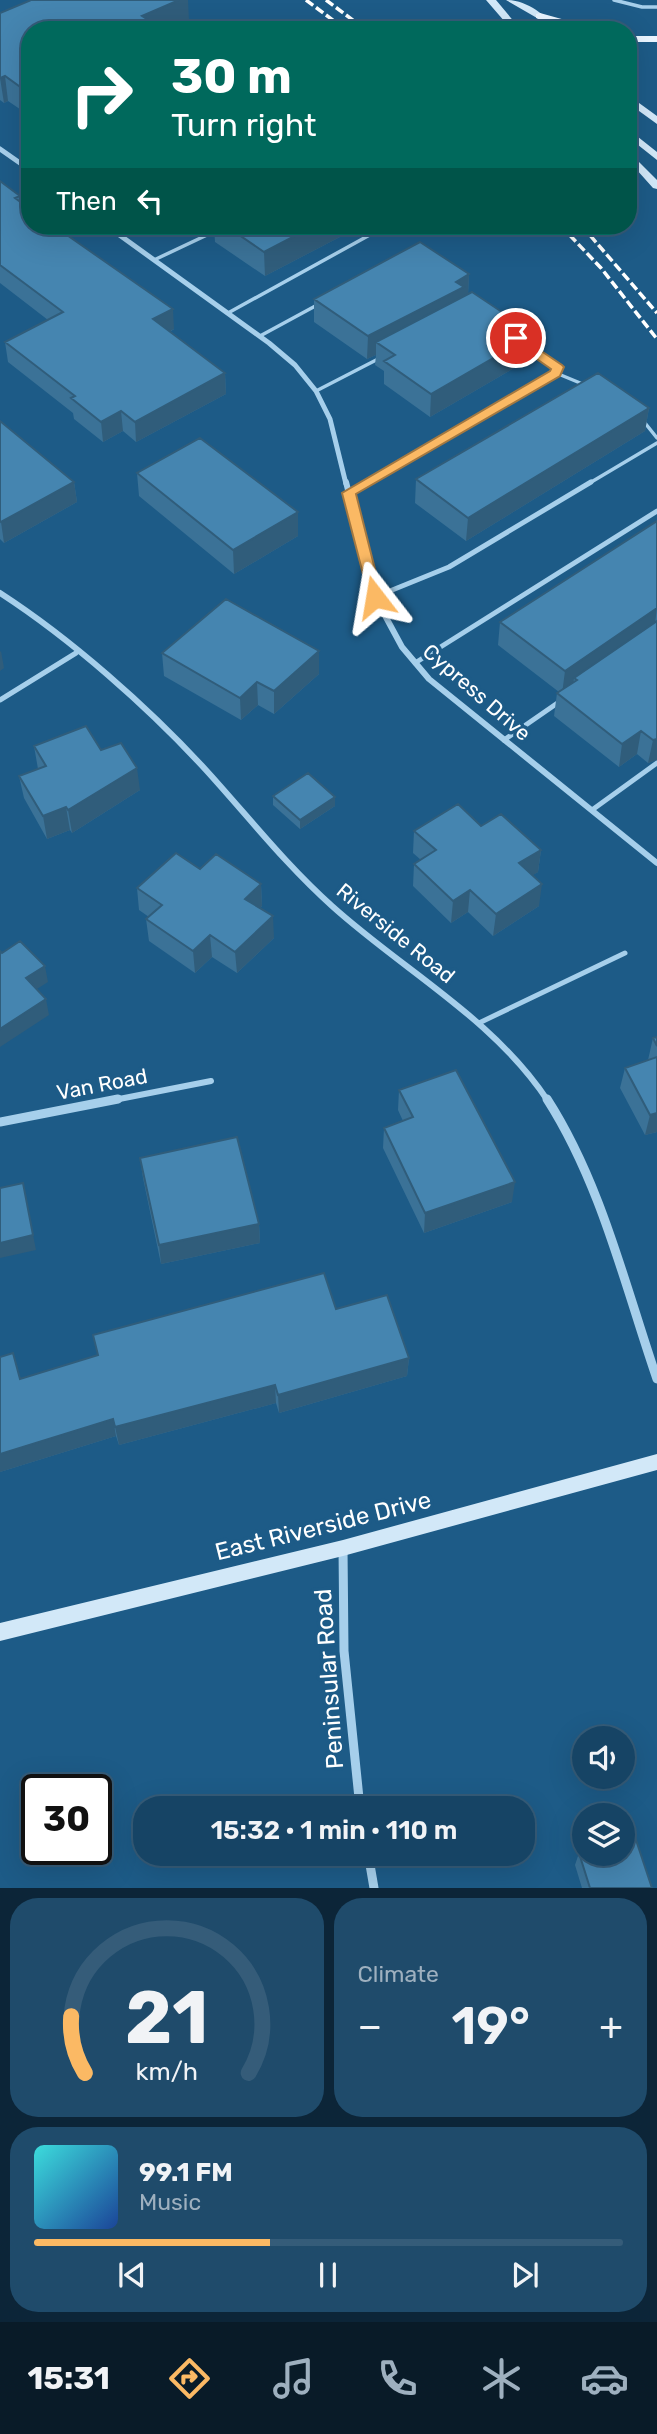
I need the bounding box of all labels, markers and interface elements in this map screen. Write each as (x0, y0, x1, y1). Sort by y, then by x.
text: 30 m (171, 47, 292, 105)
icon: right (56, 49, 147, 140)
text: Turn right (171, 106, 316, 144)
icon: left (131, 182, 169, 220)
text: Then (56, 186, 117, 217)
pin (486, 308, 546, 368)
icon: arrive (497, 319, 535, 357)
position arrow (338, 560, 412, 634)
street label: Cypress Drive (418, 638, 536, 746)
street label: Riverside Road (332, 878, 460, 988)
street label: Van Road (55, 1063, 149, 1105)
street label: East Riverside Drive (212, 1486, 434, 1566)
street label: Peninsular Road (309, 1588, 349, 1770)
map controls (572, 1726, 635, 1866)
button: sound (572, 1726, 635, 1789)
speed limit sign: 30 (21, 1774, 112, 1865)
button: layers (572, 1803, 635, 1866)
text: 15:32 · 1 min · 110 m (211, 1815, 457, 1846)
text: Climate (358, 1960, 439, 1988)
text: 21 (125, 1976, 209, 2062)
text: 19° (451, 1995, 530, 2057)
text: − (358, 2003, 382, 2049)
text: + (599, 2003, 623, 2049)
text: km/h (136, 2057, 198, 2086)
text: 99.1 FM (139, 2157, 233, 2188)
text: Music (139, 2188, 201, 2216)
icon: previous (113, 2256, 151, 2294)
icon: pause (309, 2256, 347, 2294)
icon: next (506, 2256, 544, 2294)
icon: directions (165, 2354, 214, 2403)
icon: music (269, 2354, 318, 2403)
icon: phone (373, 2354, 422, 2403)
icon: climate (477, 2354, 526, 2403)
icon: car (580, 2354, 629, 2403)
text: 15:31 (27, 2359, 110, 2397)

